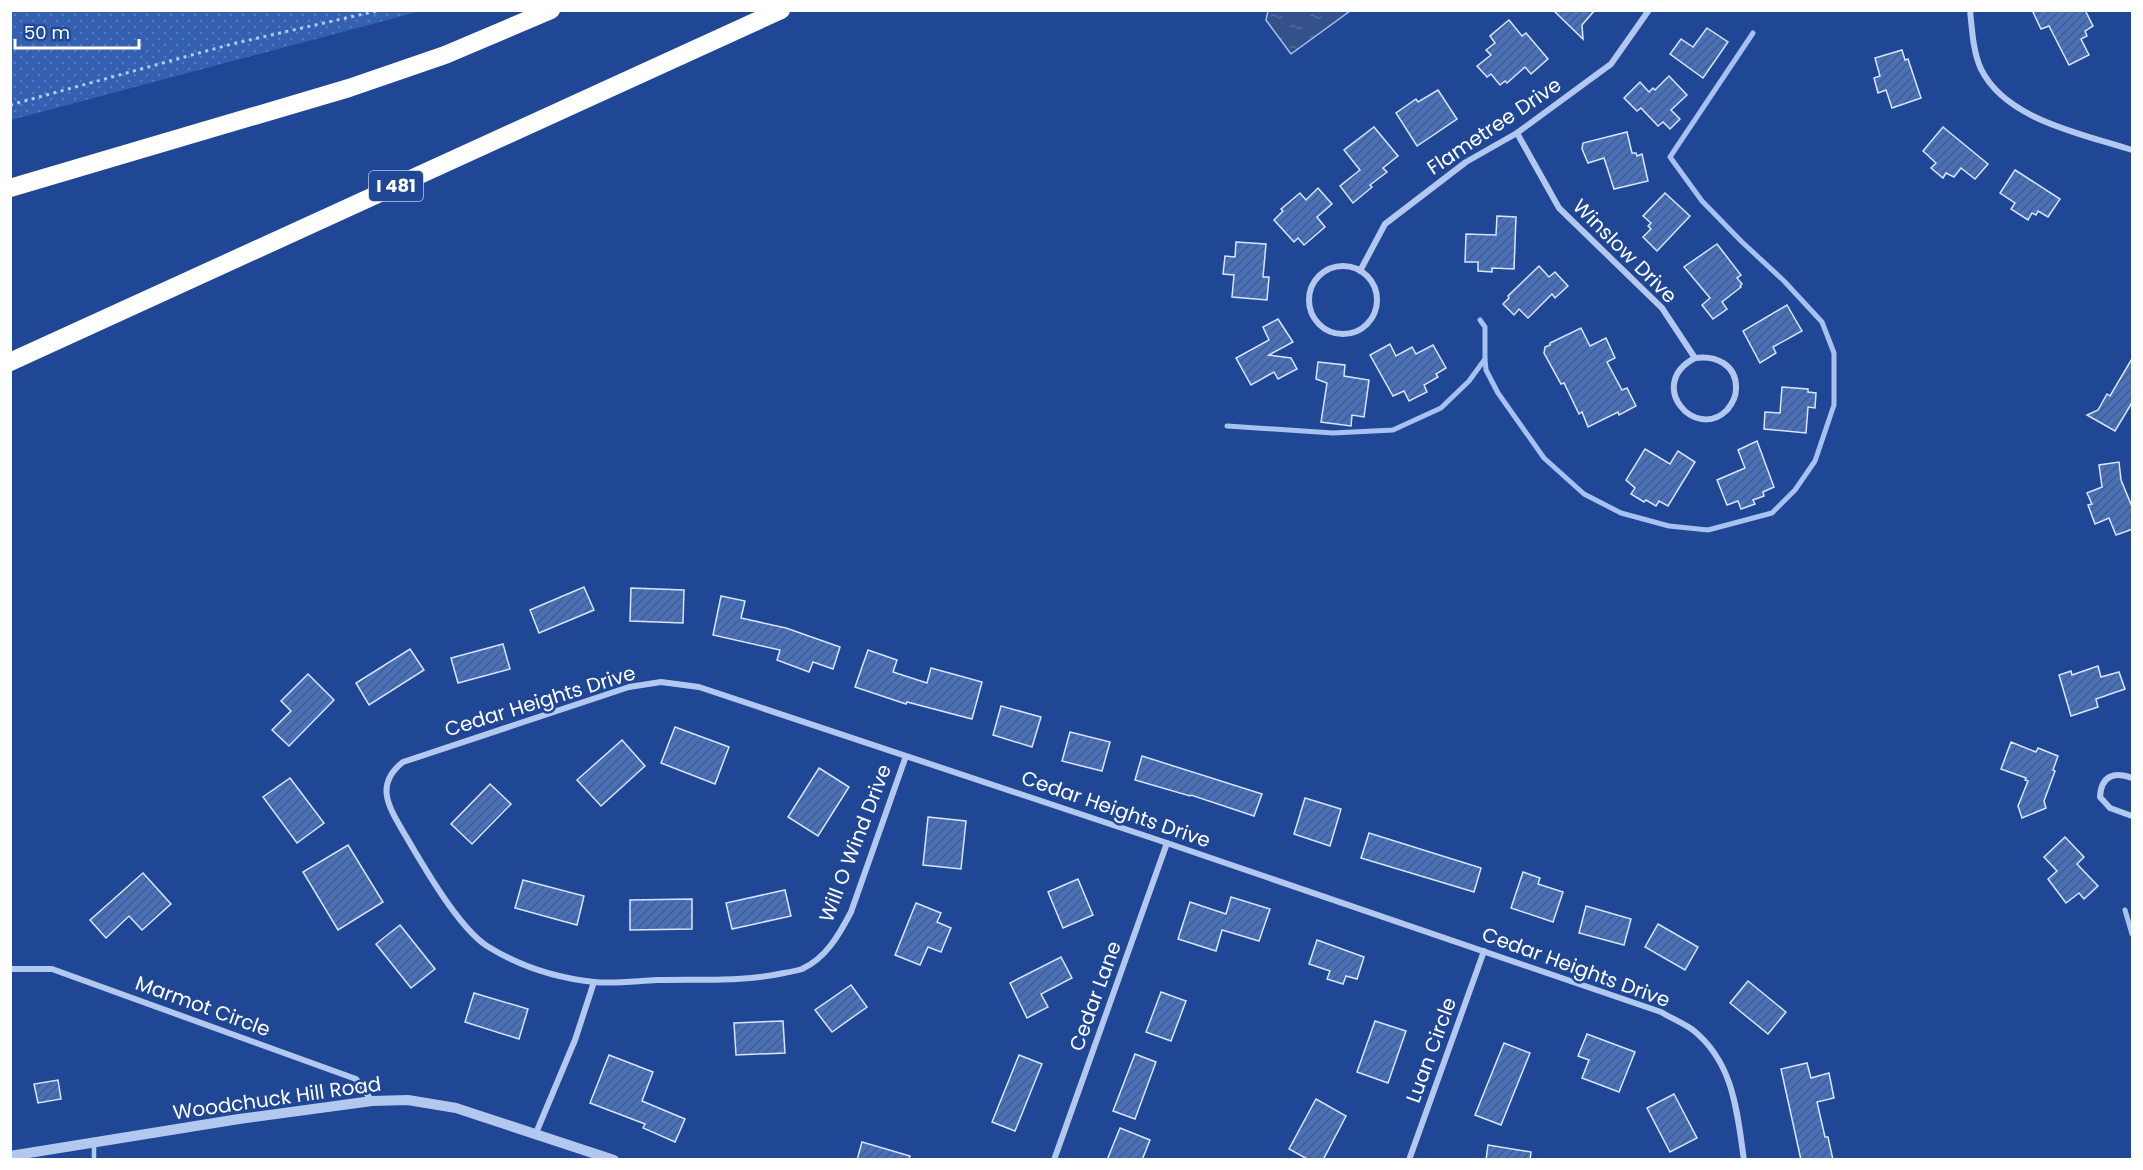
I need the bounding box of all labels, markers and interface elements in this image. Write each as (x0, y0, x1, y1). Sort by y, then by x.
scale bar (15, 12, 140, 50)
text: 50 m (24, 20, 70, 45)
street label: Flametree Drive (1421, 71, 1567, 181)
road number: I 481 (369, 171, 423, 201)
street label: Winslow Drive (1567, 193, 1683, 309)
street label: Cedar Heights Drive (441, 659, 639, 743)
street label: Will O Wind Drive (812, 760, 898, 926)
street label: Cedar Heights Drive (1018, 763, 1214, 855)
street label: Cedar Heights Drive (1478, 920, 1674, 1014)
street label: Cedar Lane (1062, 937, 1128, 1055)
street label: Marmot Circle (132, 969, 274, 1043)
street label: Luan Circle (1399, 993, 1463, 1107)
street label: Woodchuck Hill Road (171, 1070, 383, 1126)

